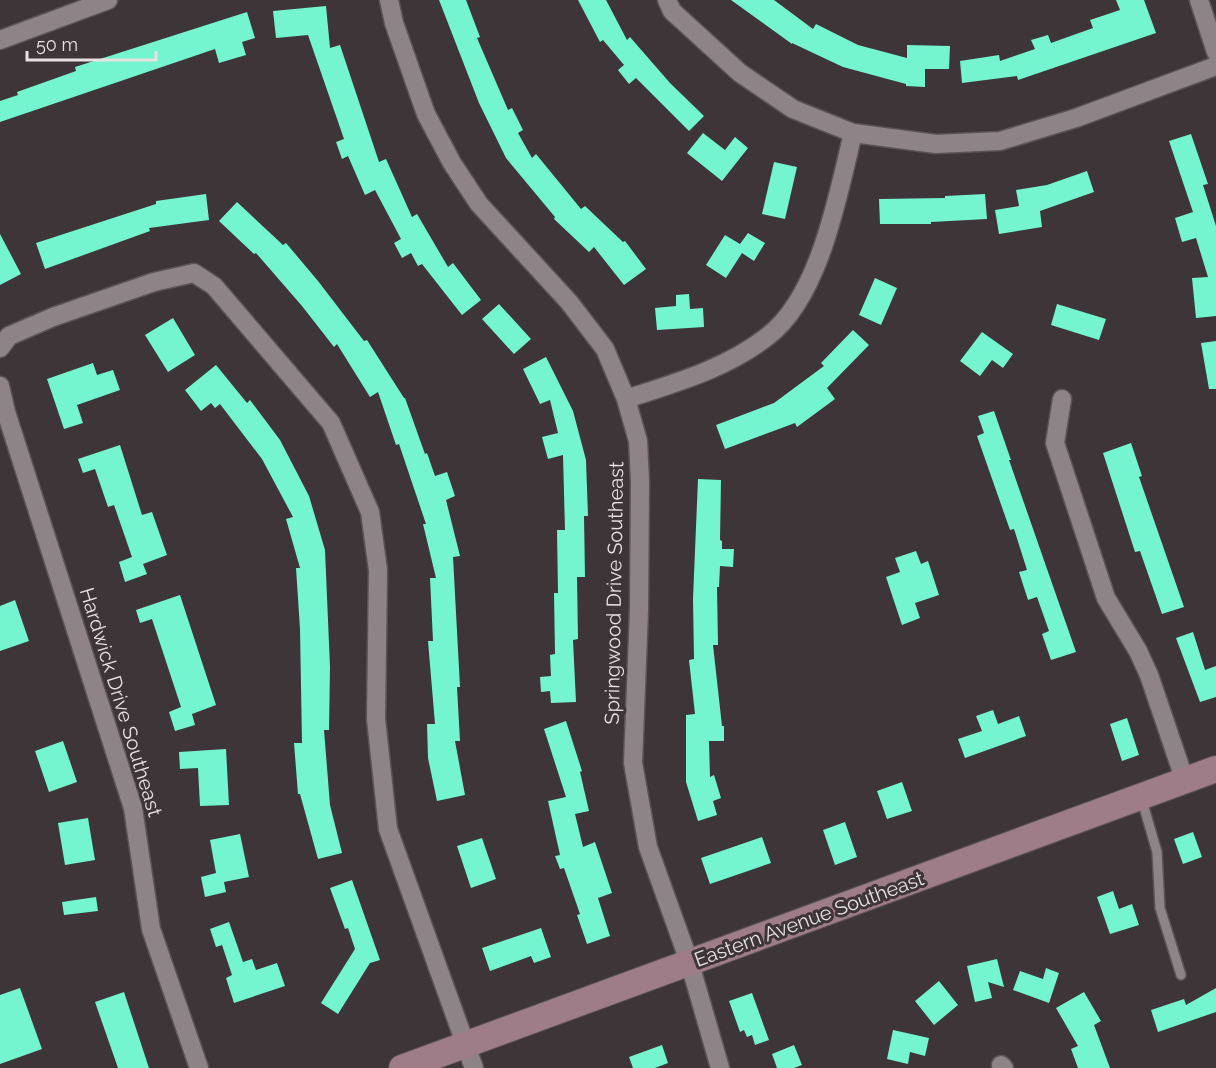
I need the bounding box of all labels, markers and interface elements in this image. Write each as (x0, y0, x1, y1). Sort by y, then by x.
scale bar (27, 24, 156, 62)
text: 50 m (36, 34, 78, 55)
street label: Springwood Drive Southeast (600, 461, 628, 725)
street label: Hardwick Drive Southeast (75, 585, 167, 820)
street label: Eastern Avenue Southeast (691, 866, 927, 972)

